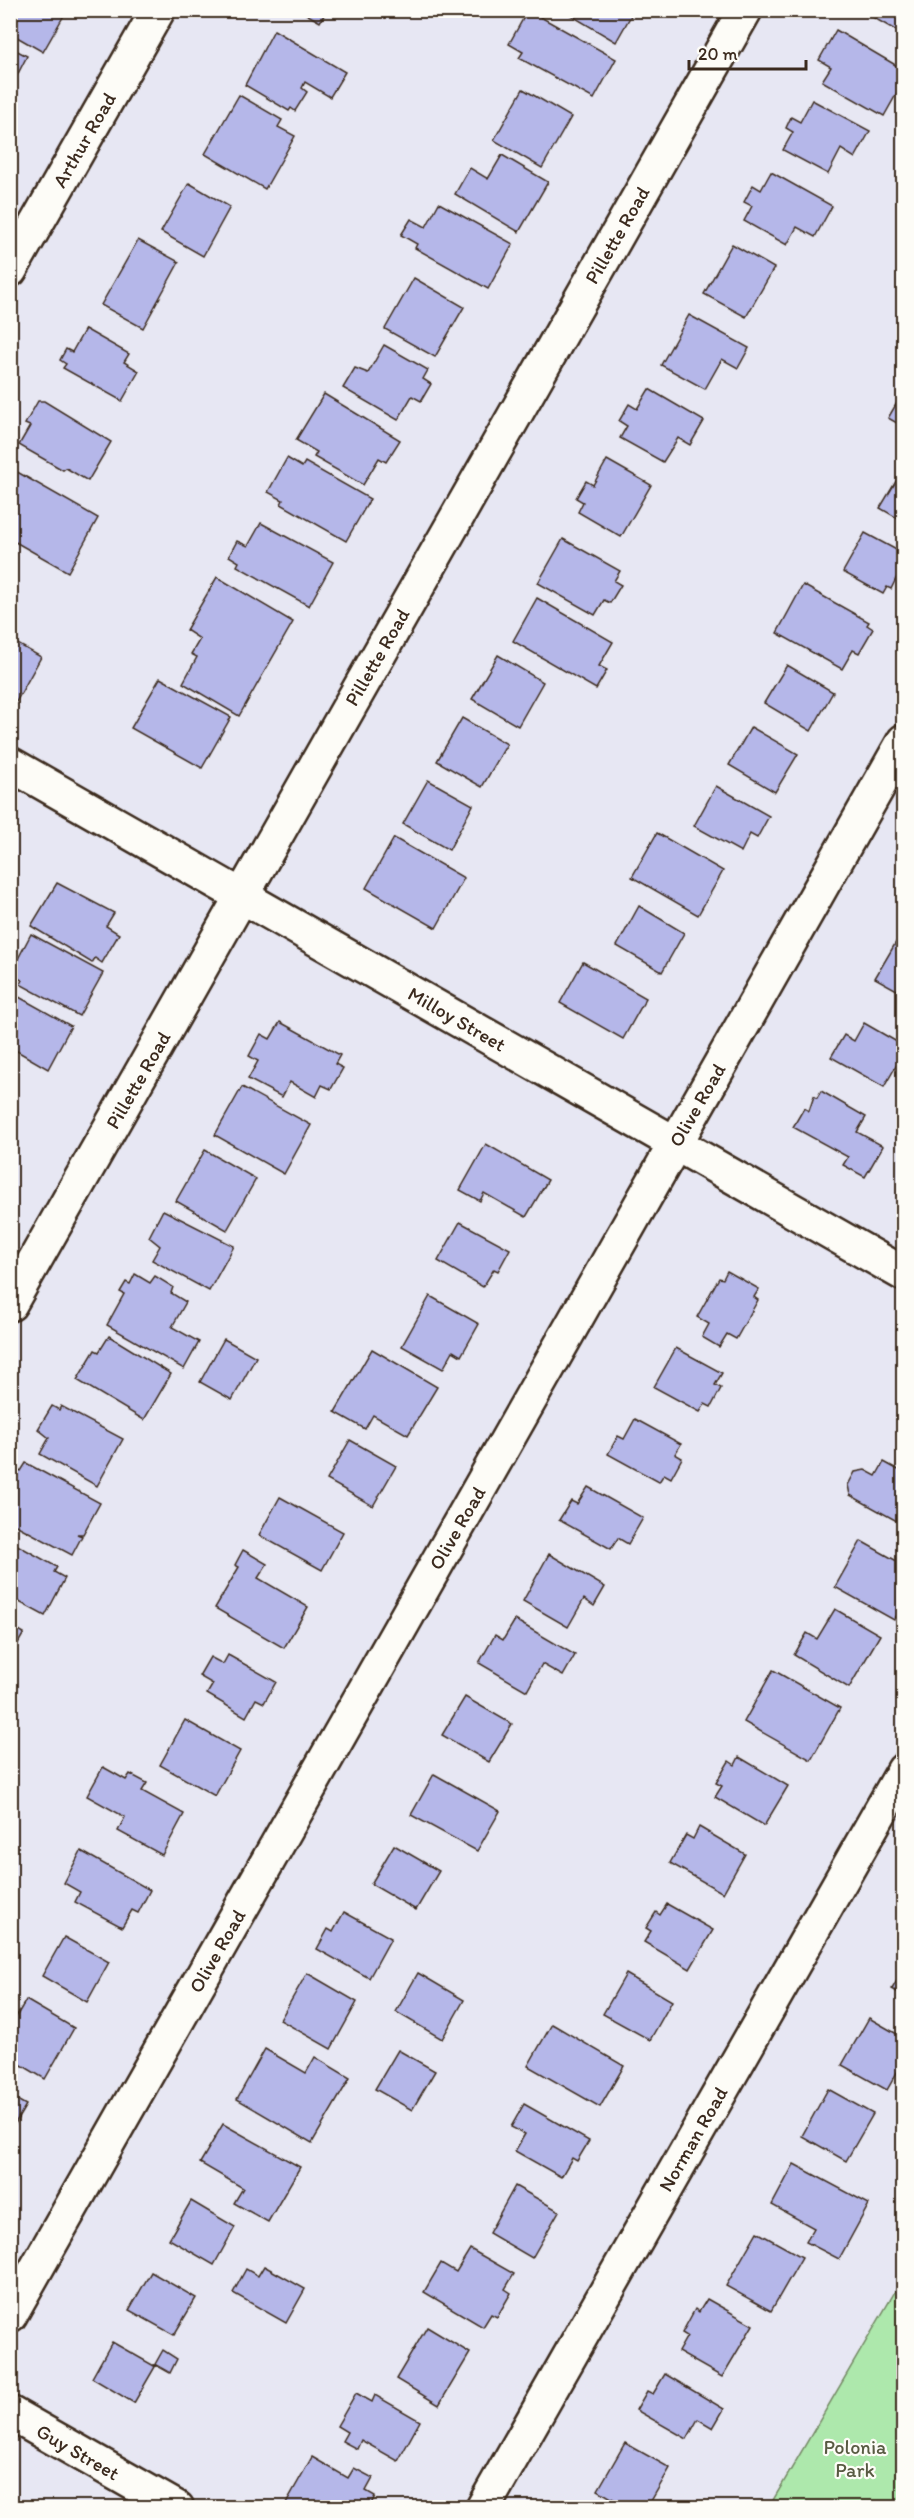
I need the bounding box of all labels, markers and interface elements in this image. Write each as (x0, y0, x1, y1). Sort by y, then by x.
scale bar (689, 33, 806, 71)
text: 20 m (698, 43, 738, 65)
street label: Arthur Road (47, 88, 121, 192)
street label: Pillette Road (579, 182, 655, 288)
street label: Pillette Road (339, 604, 415, 710)
street label: Milloy Street (404, 981, 510, 1057)
street label: Pillette Road (100, 1027, 176, 1133)
street label: Olive Road (664, 1059, 730, 1151)
street label: Olive Road (424, 1482, 490, 1574)
street label: Olive Road (184, 1905, 250, 1997)
street label: Norman Road (653, 2082, 733, 2196)
street label: Guy Street (32, 2419, 124, 2485)
park label: Polonia Park (823, 2435, 887, 2482)

